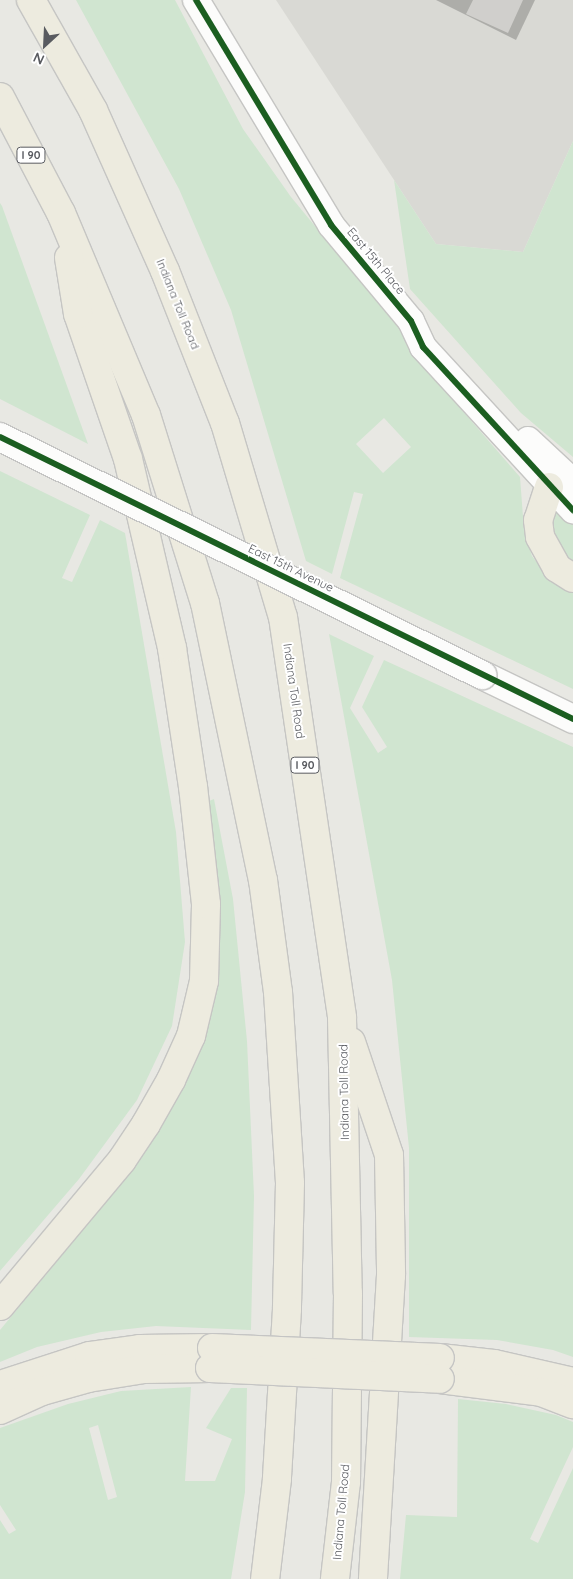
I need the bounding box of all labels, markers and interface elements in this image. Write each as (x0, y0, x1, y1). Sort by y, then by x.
north arrow (20, 20, 70, 70)
text: N (30, 48, 47, 69)
road number: I 90 (16, 146, 46, 164)
street label: East 15th Place (344, 225, 408, 297)
street label: Indiana Toll Road (153, 257, 203, 351)
street label: East 15th Avenue (246, 541, 336, 595)
street label: Indiana Toll Road (280, 642, 308, 740)
road number: I 90 (290, 756, 320, 774)
street label: Indiana Toll Road (336, 1044, 352, 1140)
street label: Indiana Toll Road (330, 1463, 352, 1561)

